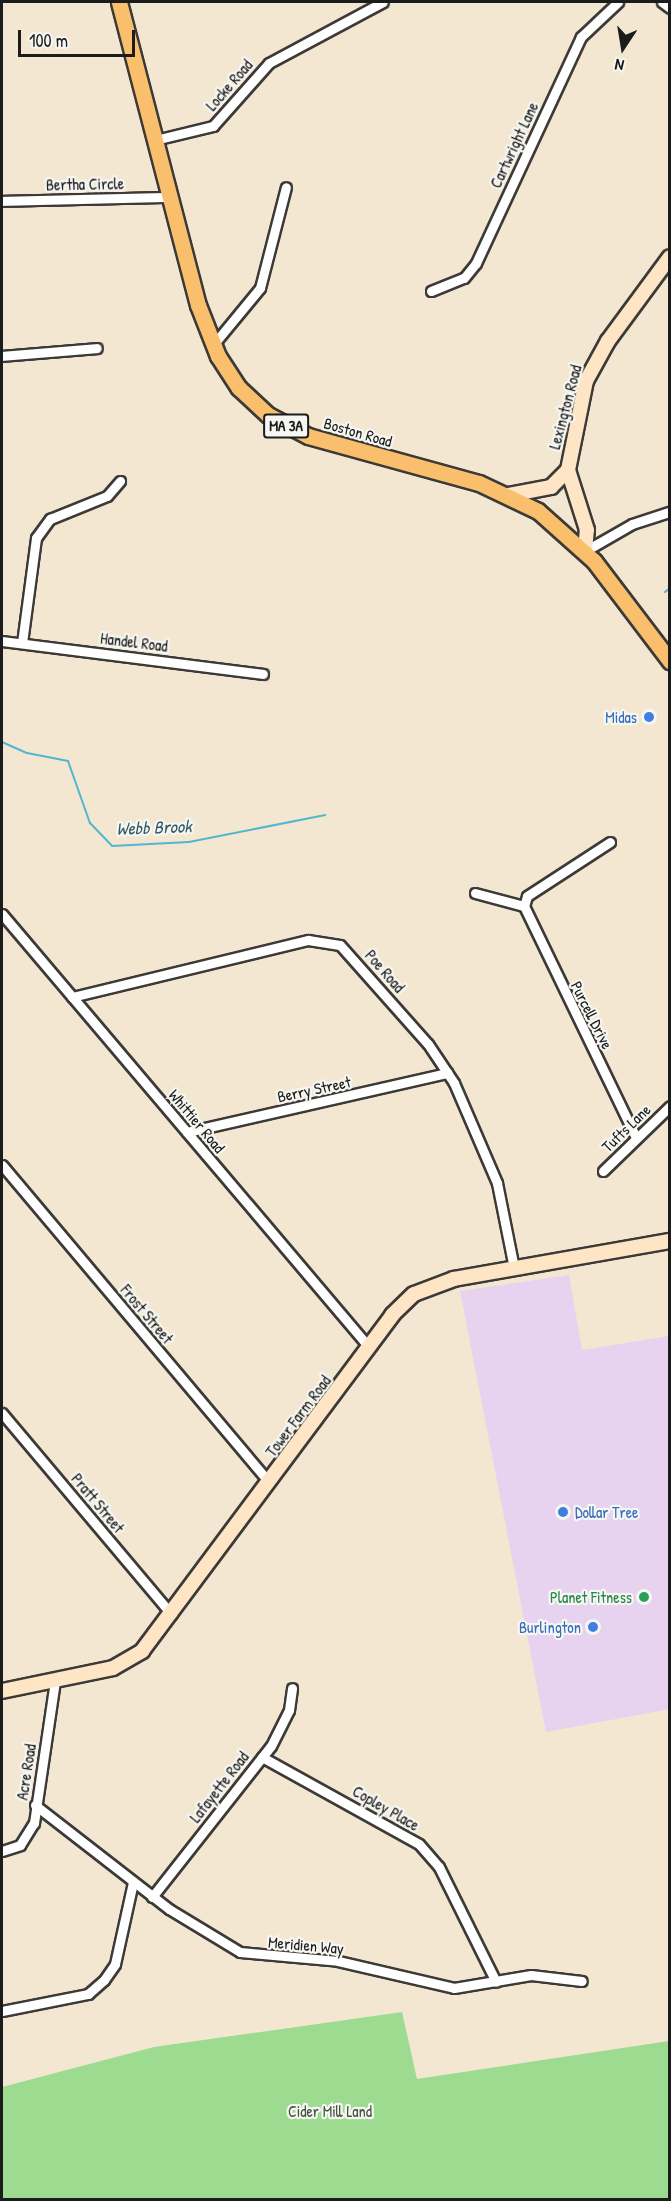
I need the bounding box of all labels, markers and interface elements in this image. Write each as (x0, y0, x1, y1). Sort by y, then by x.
scale bar (21, 18, 138, 56)
north arrow (593, 18, 653, 78)
text: 100 m (29, 28, 68, 53)
text: N (613, 54, 626, 77)
street label: Locke Road (202, 55, 256, 115)
street label: Cartwright Lane (486, 99, 542, 191)
street label: Bertha Circle (46, 174, 124, 194)
street label: Lexington Road (545, 363, 585, 451)
street label: Boston Road (322, 413, 394, 451)
road number: MA 3A (262, 414, 310, 438)
street label: Handel Road (99, 628, 169, 656)
place label: Midas (605, 707, 637, 727)
marker: Midas (642, 710, 656, 724)
water label: Webb Brook (116, 816, 192, 840)
street label: Poe Road (361, 946, 409, 996)
street label: Purcell Drive (567, 978, 617, 1052)
street label: Berry Street (276, 1072, 352, 1106)
street label: Whittier Road (165, 1085, 229, 1157)
street label: Tufts Lane (597, 1100, 655, 1156)
street label: Frost Street (117, 1281, 177, 1347)
street label: Tower Farm Road (261, 1372, 335, 1460)
street label: Pratt Street (67, 1469, 129, 1537)
place label: Dollar Tree (575, 1502, 638, 1522)
marker: Dollar Tree (556, 1505, 570, 1519)
place label: Planet Fitness (550, 1587, 632, 1607)
marker: Planet Fitness (637, 1590, 651, 1604)
place label: Burlington (519, 1617, 581, 1637)
marker: Burlington (586, 1620, 600, 1634)
street label: Acre Road (12, 1743, 40, 1801)
street label: Lafayette Road (185, 1748, 253, 1826)
street label: Copley Place (349, 1781, 423, 1835)
street label: Meridien Way (267, 1932, 345, 1958)
park label: Cider Mill Land (288, 2101, 372, 2121)

